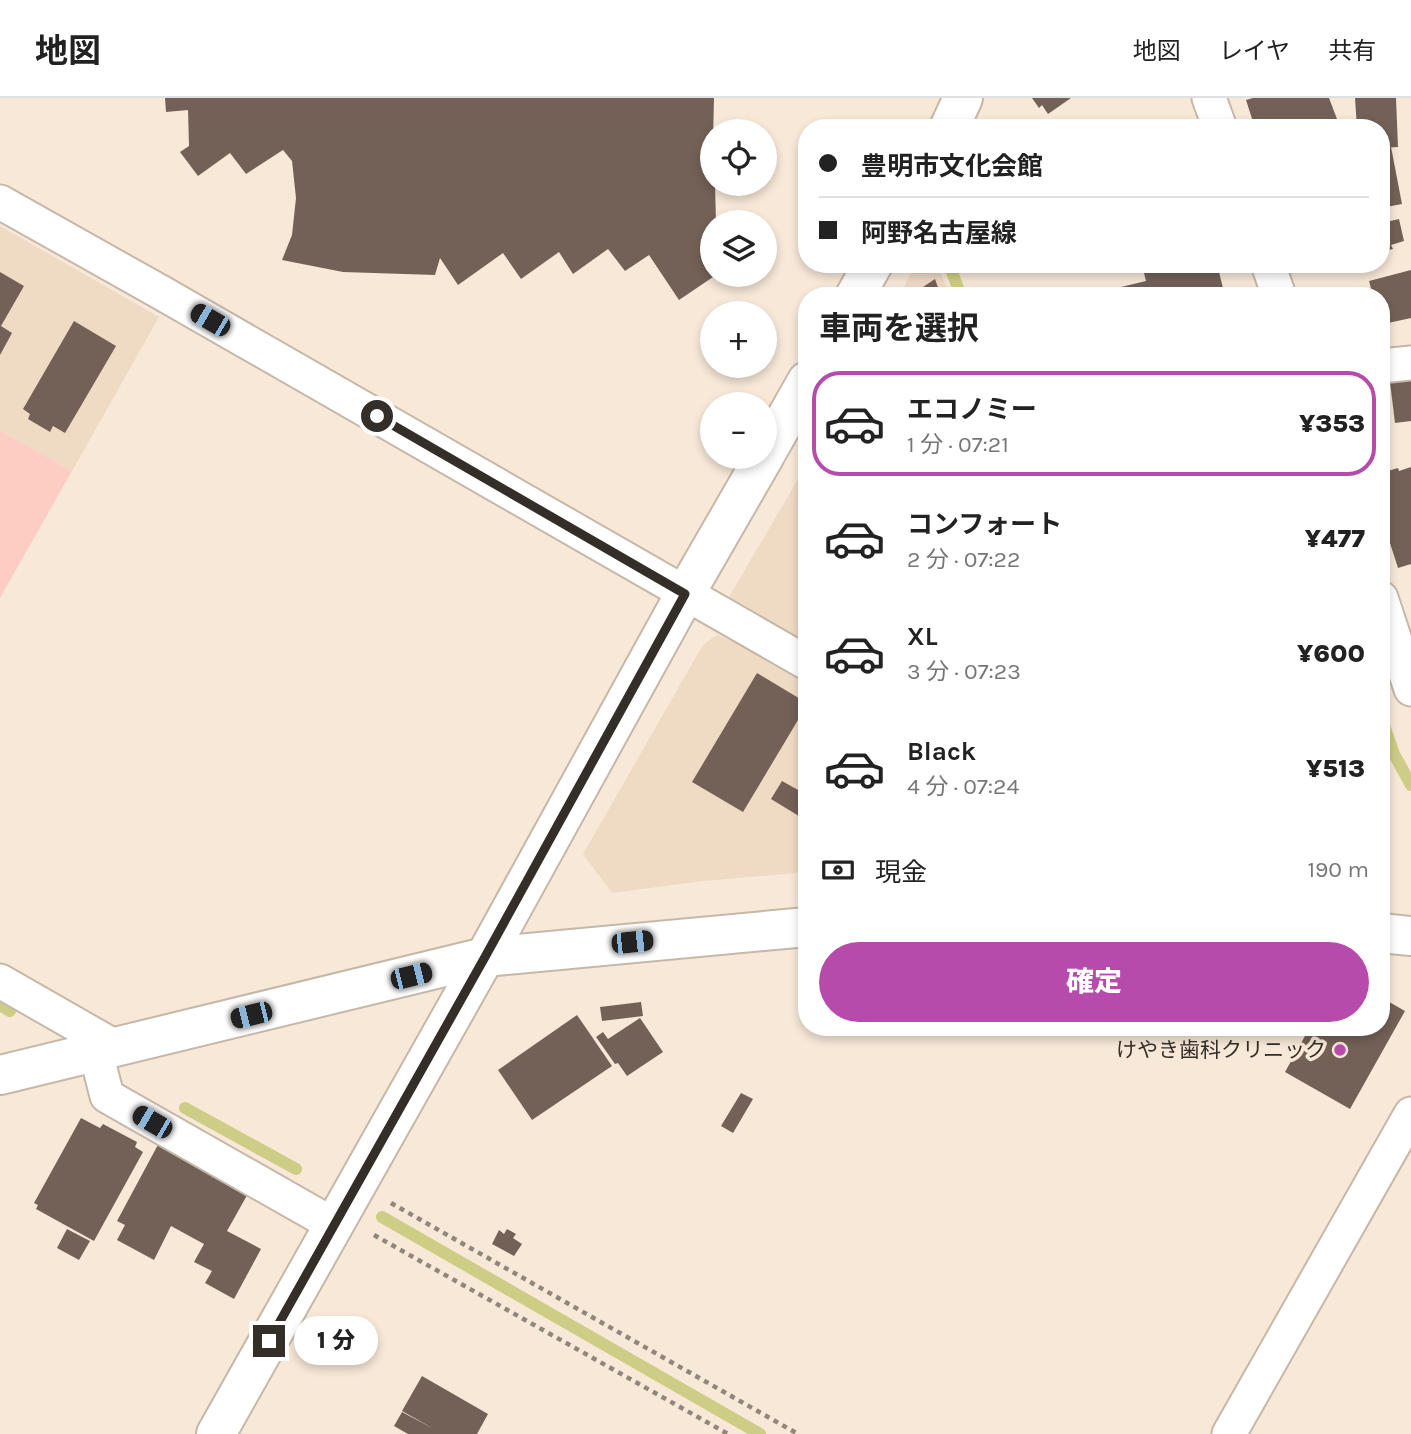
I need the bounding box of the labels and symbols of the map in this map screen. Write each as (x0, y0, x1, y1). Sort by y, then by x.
car (187, 300, 234, 340)
route start (361, 400, 393, 432)
car (611, 929, 654, 955)
car (389, 961, 434, 991)
car (229, 1000, 274, 1030)
place label: けやき歯科クリニック (1116, 1038, 1326, 1062)
marker: けやき歯科クリニック (1332, 1042, 1348, 1058)
car (129, 1102, 176, 1142)
callout: 1 分 (294, 1316, 378, 1366)
route end (253, 1325, 285, 1357)

